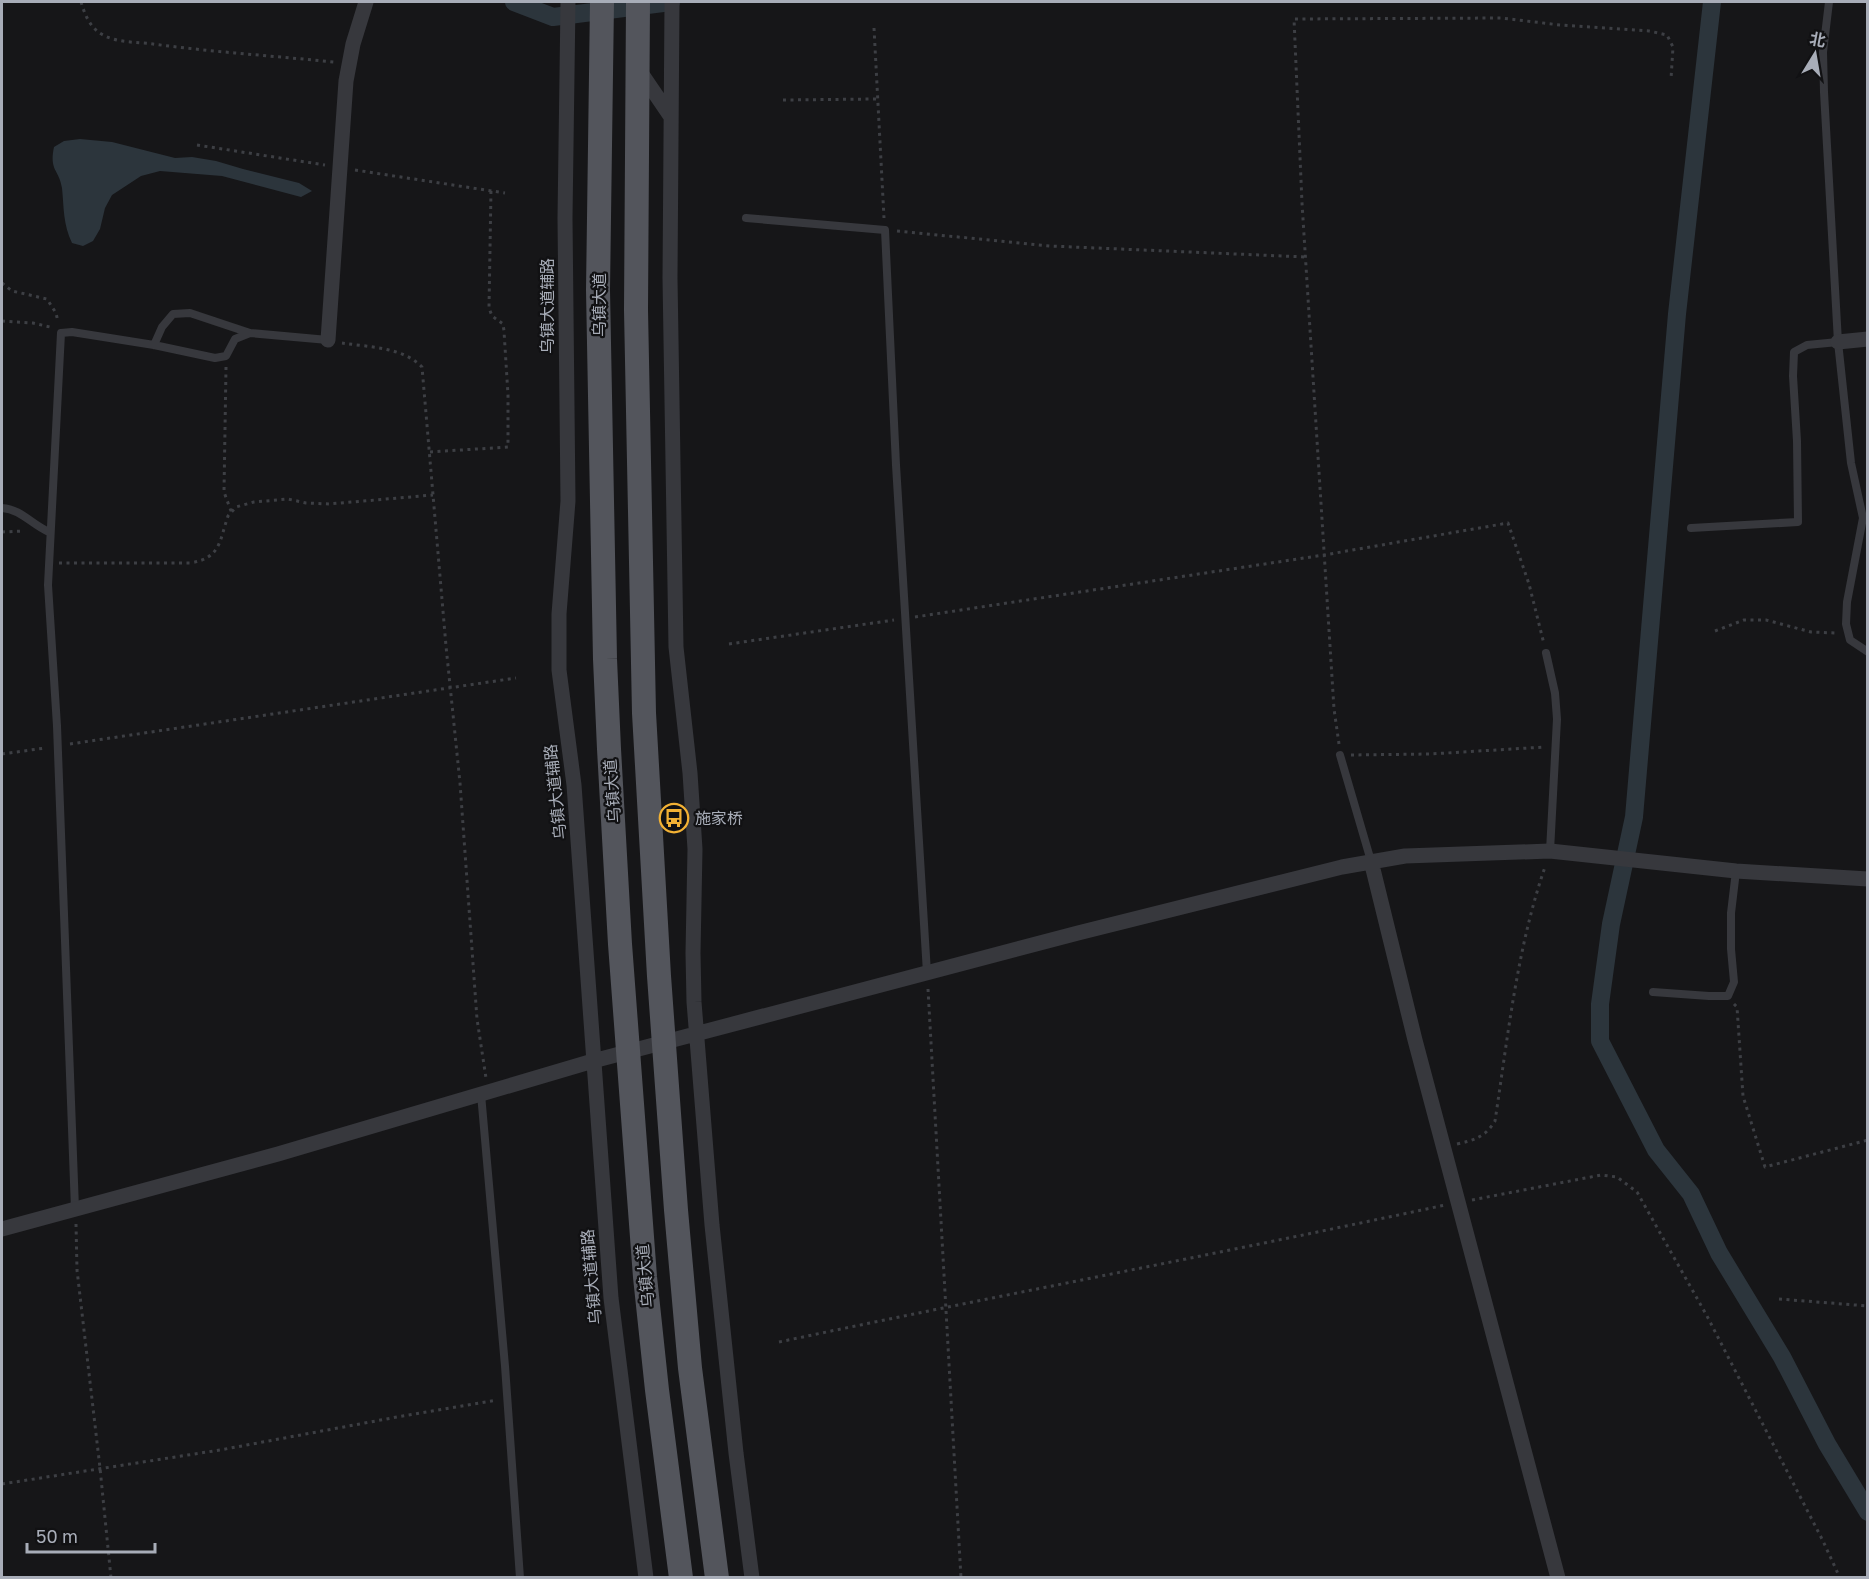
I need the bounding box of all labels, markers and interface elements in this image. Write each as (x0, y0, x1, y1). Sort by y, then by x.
north arrow (1785, 24, 1845, 84)
text: 北 (1808, 28, 1828, 51)
street label: 乌镇大道辅路 (537, 258, 557, 354)
street label: 乌镇大道 (589, 273, 609, 337)
street label: 乌镇大道辅路 (540, 743, 570, 841)
street label: 乌镇大道 (600, 758, 624, 824)
bus stop icon: 施家桥 (658, 802, 690, 834)
place label: 施家桥 (695, 808, 743, 828)
street label: 乌镇大道辅路 (577, 1228, 605, 1326)
street label: 乌镇大道 (632, 1243, 658, 1309)
scale bar (27, 1516, 154, 1554)
text: 50 m (36, 1525, 78, 1547)

